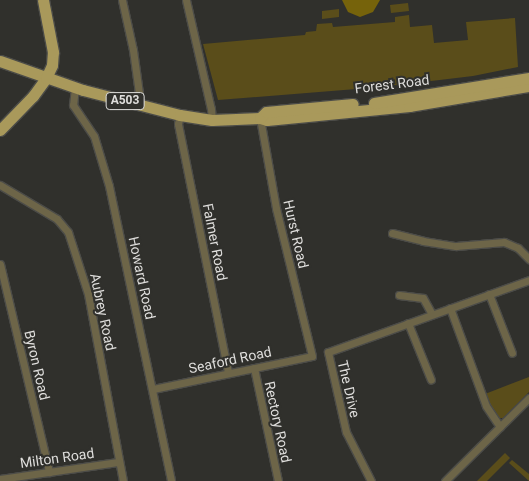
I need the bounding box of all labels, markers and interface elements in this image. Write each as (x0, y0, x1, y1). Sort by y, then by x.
street label: Forest Road (354, 71, 430, 97)
road number: A503 (105, 92, 145, 110)
street label: Hurst Road (280, 198, 312, 270)
street label: Falmer Road (199, 202, 231, 282)
street label: Howard Road (125, 235, 159, 321)
street label: Aubrey Road (87, 272, 119, 352)
street label: Byron Road (21, 328, 53, 402)
street label: Seaford Road (187, 343, 273, 377)
street label: The Drive (334, 359, 364, 419)
street label: Rectory Road (261, 380, 295, 464)
street label: Milton Road (19, 444, 95, 472)

